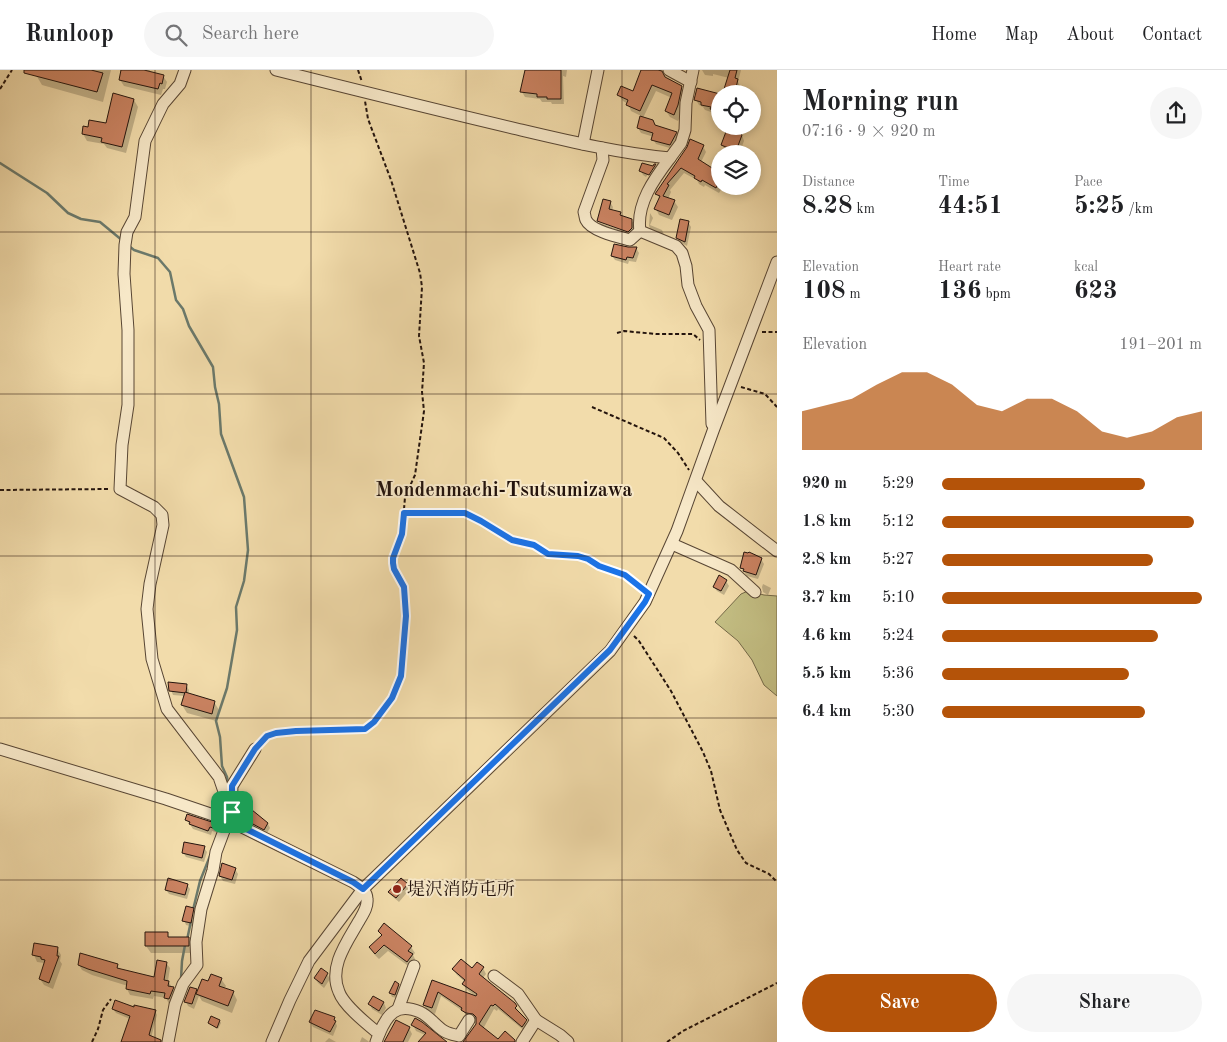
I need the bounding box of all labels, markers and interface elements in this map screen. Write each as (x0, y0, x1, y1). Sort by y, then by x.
search box (144, 12, 494, 57)
icon: search (162, 21, 190, 49)
text: Runloop (25, 23, 114, 47)
text: Search here (202, 25, 299, 44)
text: Home (931, 26, 977, 44)
text: Map (1005, 26, 1038, 44)
text: About (1066, 26, 1114, 44)
text: Contact (1142, 26, 1202, 44)
map controls (711, 85, 761, 195)
button: locate (711, 85, 761, 135)
button: share (1150, 87, 1202, 139)
text: Morning run (802, 89, 959, 117)
text: 07:16 · 9 × 920 m (802, 124, 935, 140)
button: layers (711, 145, 761, 195)
text: Distance (802, 175, 855, 189)
text: Time (938, 175, 969, 189)
text: Pace (1074, 175, 1102, 189)
text: 8.28 (802, 194, 853, 219)
text: 44:51 (938, 194, 1003, 219)
text: 5:25 (1074, 194, 1125, 219)
text: km (853, 202, 875, 216)
text: /km (1125, 202, 1153, 216)
text: Elevation (802, 260, 859, 274)
text: Heart rate (938, 260, 1001, 274)
text: kcal (1074, 260, 1098, 274)
text: 108 (802, 279, 846, 304)
text: 136 (938, 279, 982, 304)
text: 623 (1074, 279, 1118, 304)
text: m (846, 287, 861, 301)
text: bpm (982, 287, 1011, 301)
text: Elevation (802, 337, 867, 353)
text: 191–201 m (1119, 337, 1202, 353)
text: 920 m (802, 476, 847, 492)
text: 5:29 (882, 476, 914, 492)
district label: Mondenmachi-Tsutsumizawa (376, 481, 632, 501)
text: 1.8 km (802, 514, 851, 530)
text: 5:12 (882, 514, 914, 530)
text: 2.8 km (802, 552, 851, 568)
text: 5:27 (882, 552, 914, 568)
text: 3.7 km (802, 590, 851, 606)
text: 5:10 (882, 590, 914, 606)
text: 4.6 km (802, 628, 851, 644)
text: 5:24 (882, 628, 914, 644)
text: 5.5 km (802, 666, 851, 682)
text: 5:36 (882, 666, 914, 682)
text: 6.4 km (802, 704, 851, 720)
text: 5:30 (882, 704, 914, 720)
pin (211, 791, 253, 833)
icon: arrive (218, 798, 246, 826)
place label: 堤沢消防屯所 (407, 879, 515, 899)
marker: 堤沢消防屯所 (391, 883, 403, 895)
button: Save (802, 974, 997, 1032)
button: Share (1007, 974, 1202, 1032)

